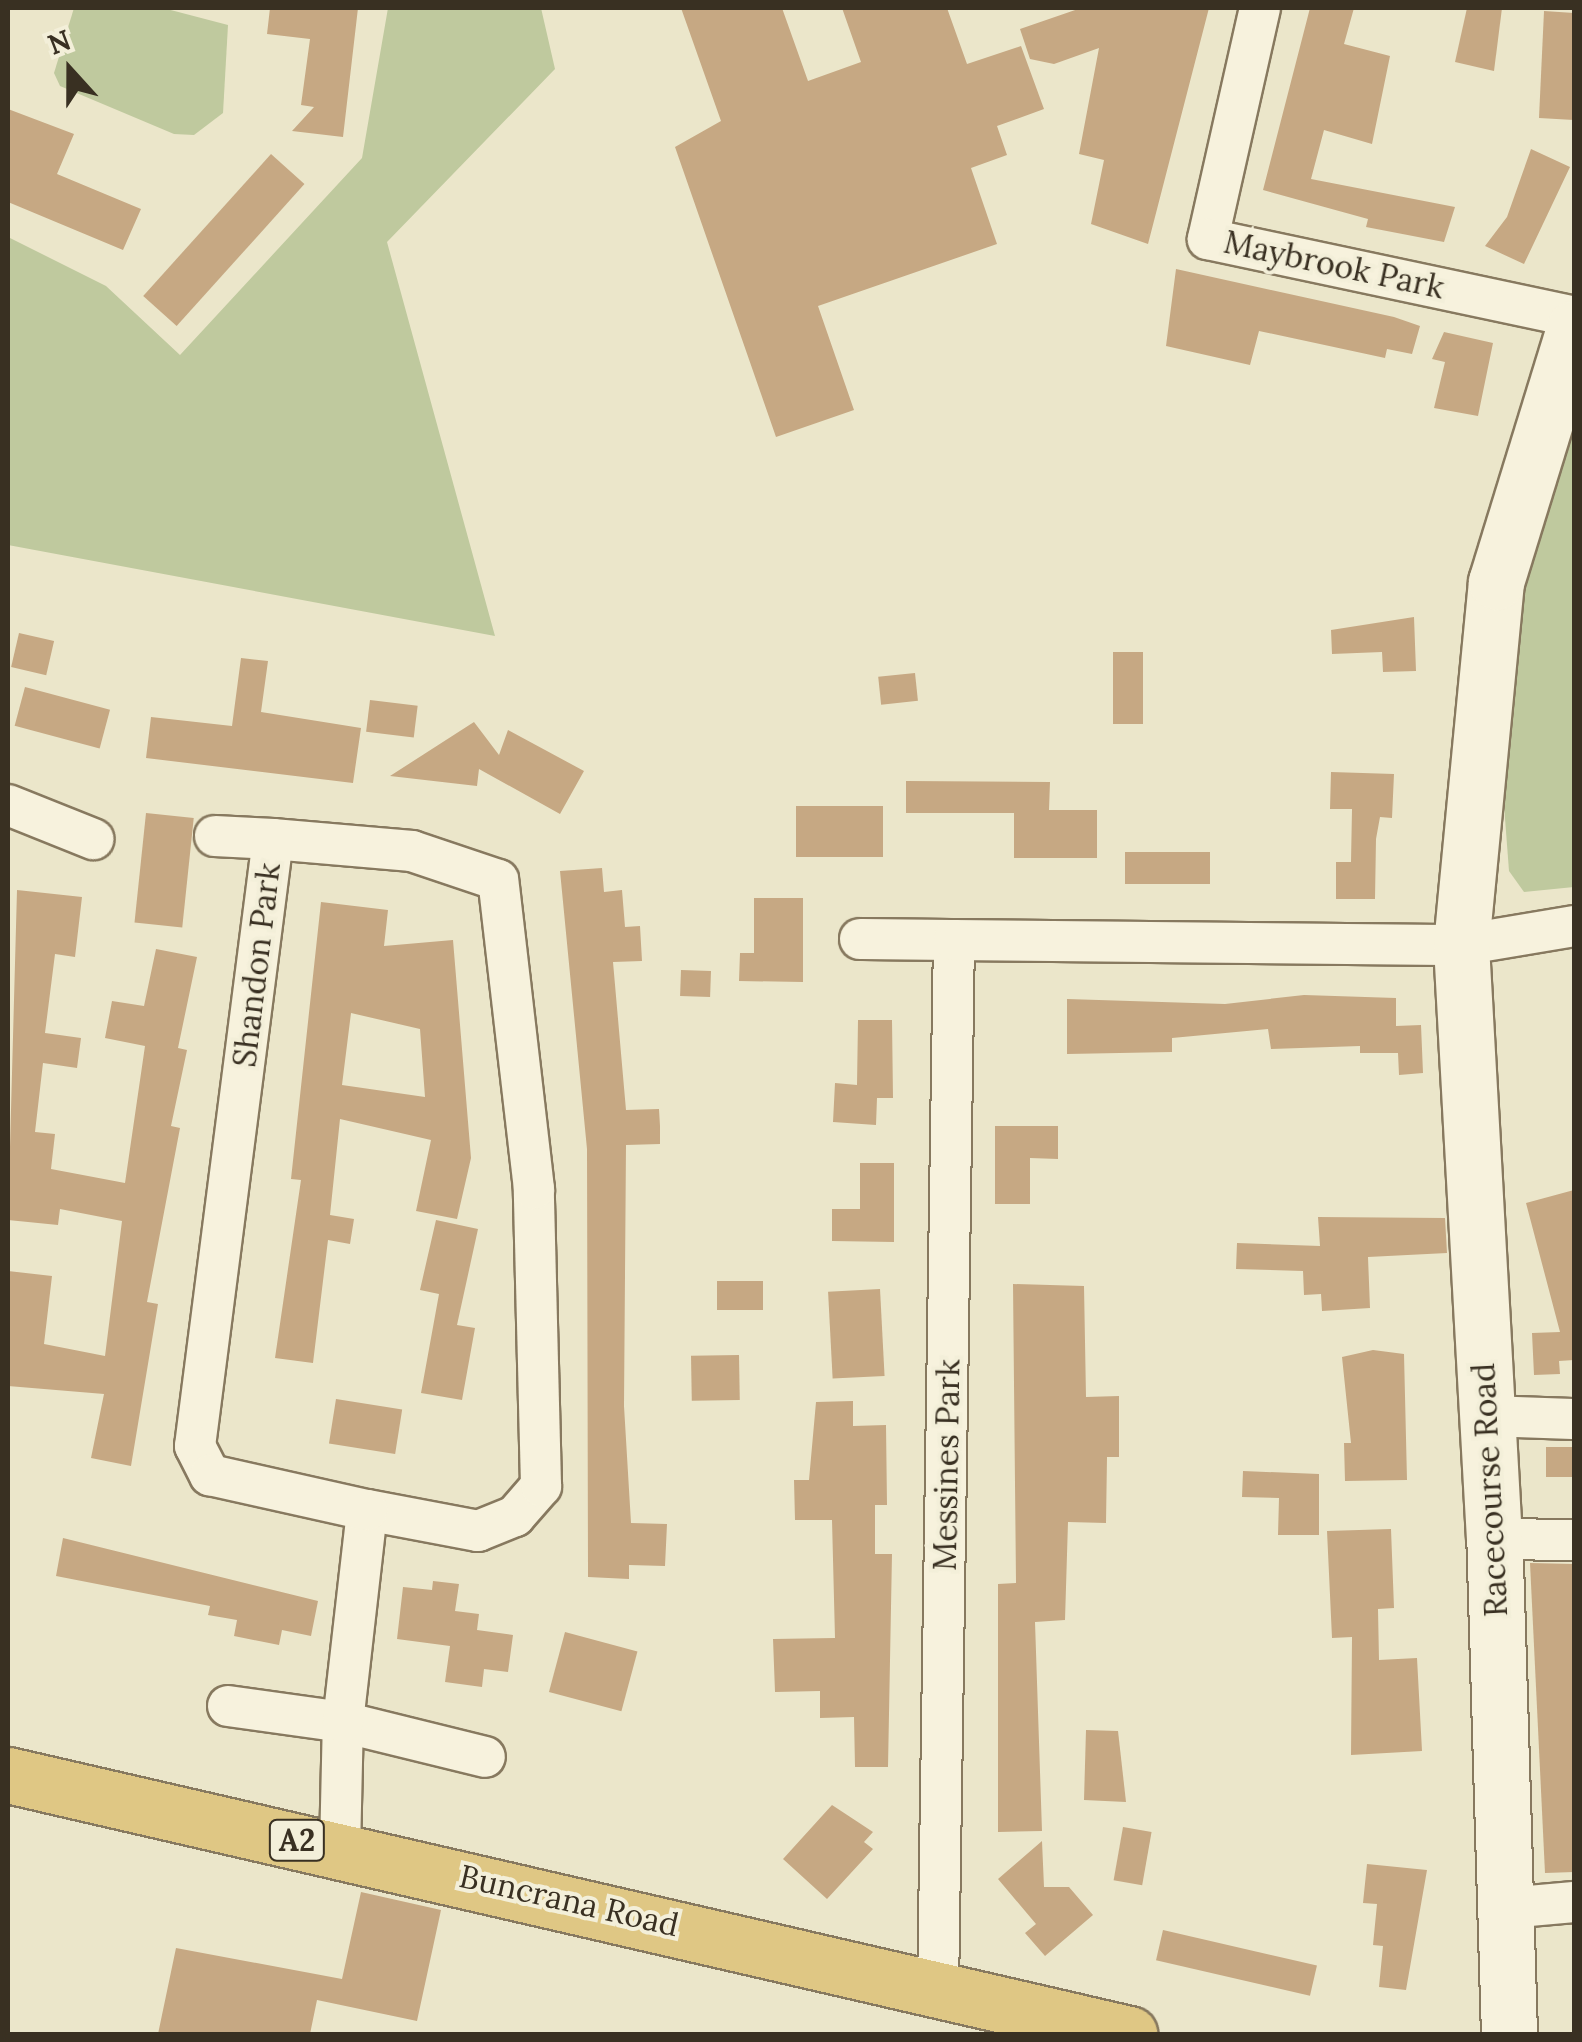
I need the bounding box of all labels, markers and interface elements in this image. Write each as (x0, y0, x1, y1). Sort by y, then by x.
north arrow (20, 20, 120, 120)
text: N (43, 21, 76, 63)
street label: Maybrook Park (1220, 223, 1448, 307)
street label: Shandon Park (225, 861, 289, 1069)
street label: Messines Park (926, 1359, 968, 1571)
street label: Racecourse Road (1464, 1362, 1516, 1618)
road number: A2 (267, 1815, 327, 1865)
street label: Buncrana Road (456, 1857, 682, 1945)

